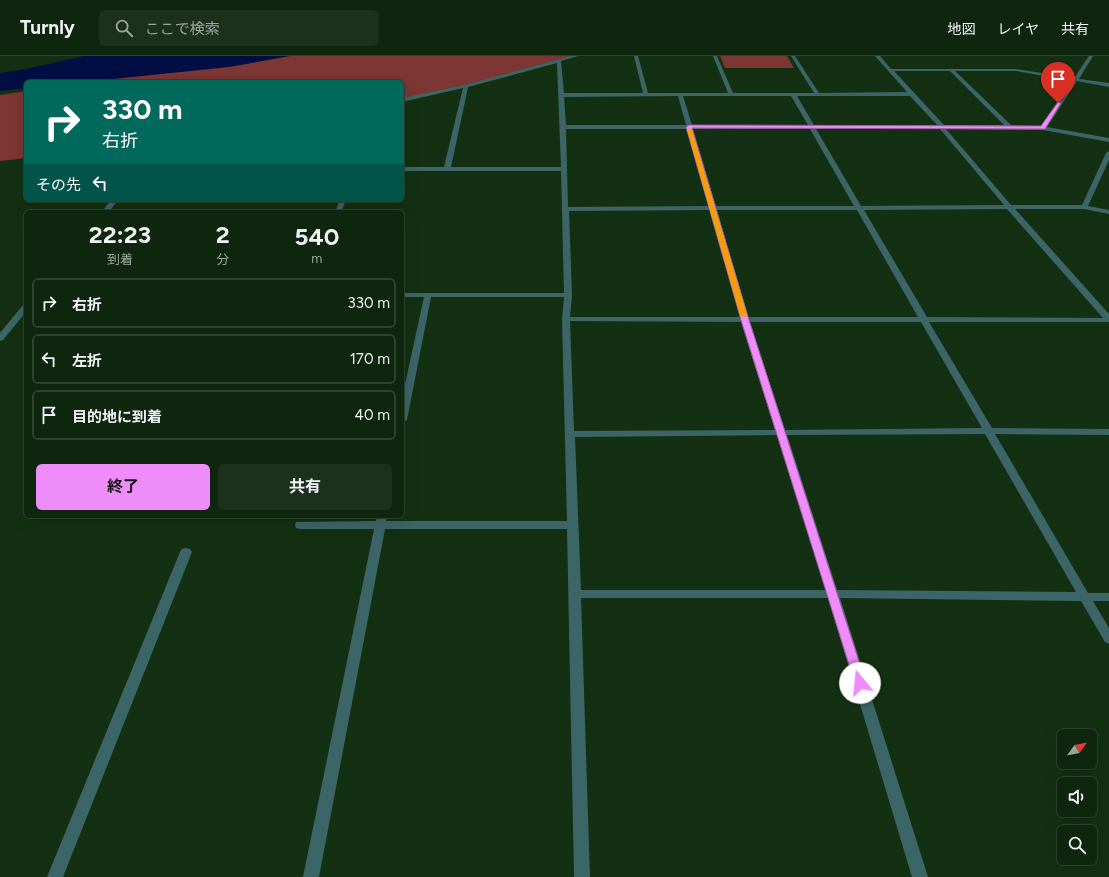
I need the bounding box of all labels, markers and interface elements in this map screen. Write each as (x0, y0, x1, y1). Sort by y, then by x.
search box (99, 10, 379, 46)
text: Turnly (20, 16, 75, 39)
icon: search (113, 17, 135, 39)
text: ここで検索 (145, 20, 220, 38)
text: 地図 (947, 21, 975, 38)
text: レイヤ (997, 21, 1039, 38)
text: 共有 (1061, 21, 1089, 38)
pin (1041, 62, 1075, 103)
icon: arrive (1047, 68, 1069, 90)
text: 330 m (102, 92, 182, 126)
icon: right (36, 96, 88, 148)
text: 右折 (102, 130, 138, 152)
icon: left (89, 172, 111, 194)
text: その先 (36, 176, 81, 194)
text: 22:23 (89, 220, 151, 249)
text: 2 (216, 220, 230, 249)
text: 540 (295, 222, 339, 251)
text: m (311, 251, 322, 266)
text: 到着 (107, 252, 133, 267)
text: 分 (216, 252, 229, 267)
icon: right (38, 292, 60, 314)
text: 330 m (348, 294, 390, 312)
text: 右折 (72, 296, 102, 314)
icon: left (38, 348, 60, 370)
text: 170 m (350, 350, 390, 368)
text: 左折 (72, 352, 102, 370)
icon: arrive (38, 404, 60, 426)
text: 40 m (355, 406, 390, 424)
text: 目的地に到着 (72, 408, 162, 426)
button: 終了 (36, 464, 210, 510)
button: 共有 (218, 464, 392, 510)
position arrow (839, 662, 881, 704)
north arrow (1057, 729, 1097, 769)
map controls (1057, 729, 1097, 865)
button: sound (1057, 777, 1097, 817)
button: search (1057, 825, 1097, 865)

